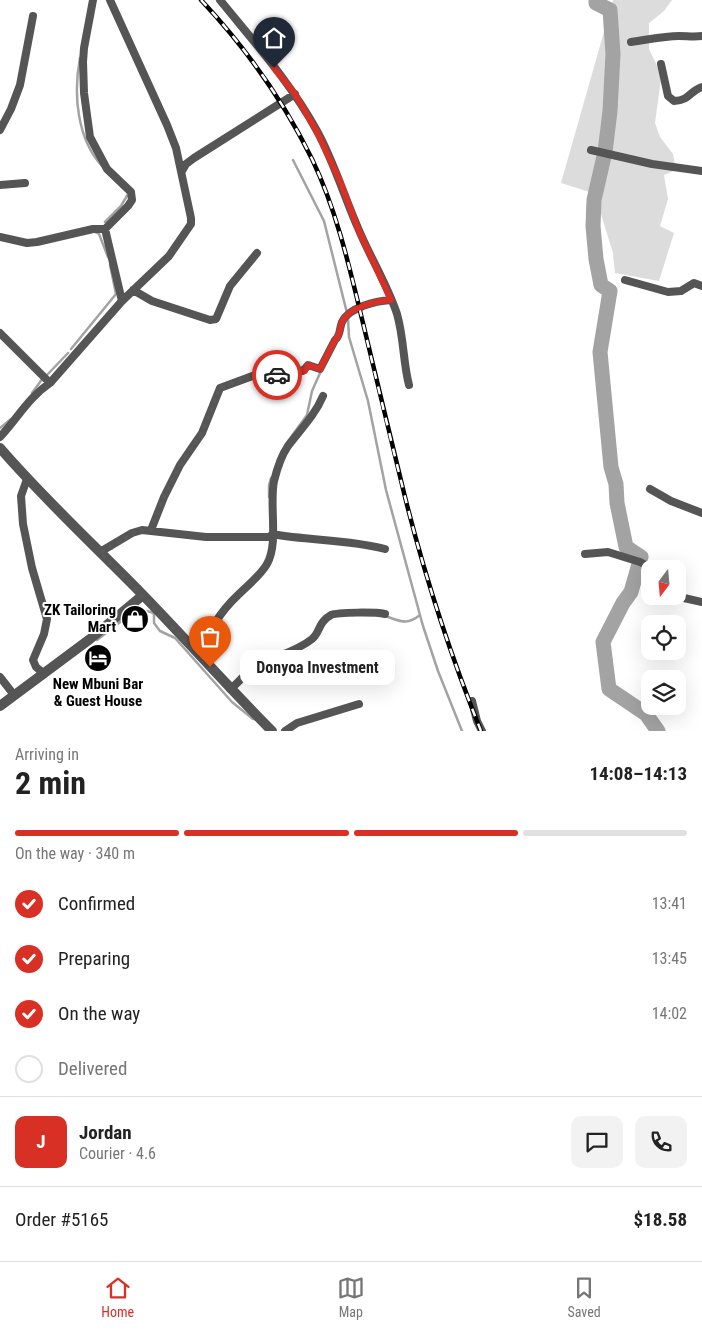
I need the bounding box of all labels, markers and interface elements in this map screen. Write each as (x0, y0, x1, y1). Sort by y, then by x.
pin (253, 17, 295, 68)
icon: home (260, 24, 288, 52)
courier (252, 350, 302, 400)
icon: car (263, 361, 291, 389)
north arrow (641, 560, 686, 605)
map controls (641, 560, 686, 715)
place label: ZK Tailoring Mart (44, 601, 116, 636)
shop icon: ZK Tailoring Mart (120, 604, 150, 634)
button: locate (641, 615, 686, 660)
pin (189, 616, 231, 667)
icon: bag (196, 623, 224, 651)
hotel icon: New Mbuni Bar & Guest House (83, 643, 113, 673)
callout: Donyoa Investment (240, 650, 395, 684)
text: Donyoa Investment (256, 658, 379, 677)
button: layers (641, 670, 686, 715)
place label: New Mbuni Bar & Guest House (53, 675, 143, 710)
text: Arriving in (15, 745, 79, 764)
text: 14:08–14:13 (589, 762, 687, 785)
text: 2 min (15, 764, 86, 802)
text: On the way · 340 m (15, 844, 135, 863)
icon: check (15, 890, 43, 918)
text: Confirmed (58, 892, 135, 915)
text: 13:41 (652, 894, 687, 913)
icon: check (15, 945, 43, 973)
text: Preparing (58, 947, 130, 970)
text: 13:45 (652, 949, 687, 968)
icon: check (15, 1000, 43, 1028)
text: On the way (58, 1002, 140, 1025)
text: 14:02 (652, 1004, 687, 1023)
text: Delivered (58, 1057, 127, 1080)
button: chat (571, 1116, 623, 1168)
button: phone (635, 1116, 687, 1168)
text: Jordan (79, 1121, 132, 1144)
text: J (36, 1130, 46, 1153)
text: Courier · 4.6 (79, 1144, 156, 1163)
text: Order #5165 (15, 1208, 108, 1231)
text: $18.58 (633, 1208, 687, 1231)
tab: Home (101, 1274, 134, 1320)
tab: Map (337, 1274, 365, 1320)
tab: Saved (567, 1274, 601, 1320)

